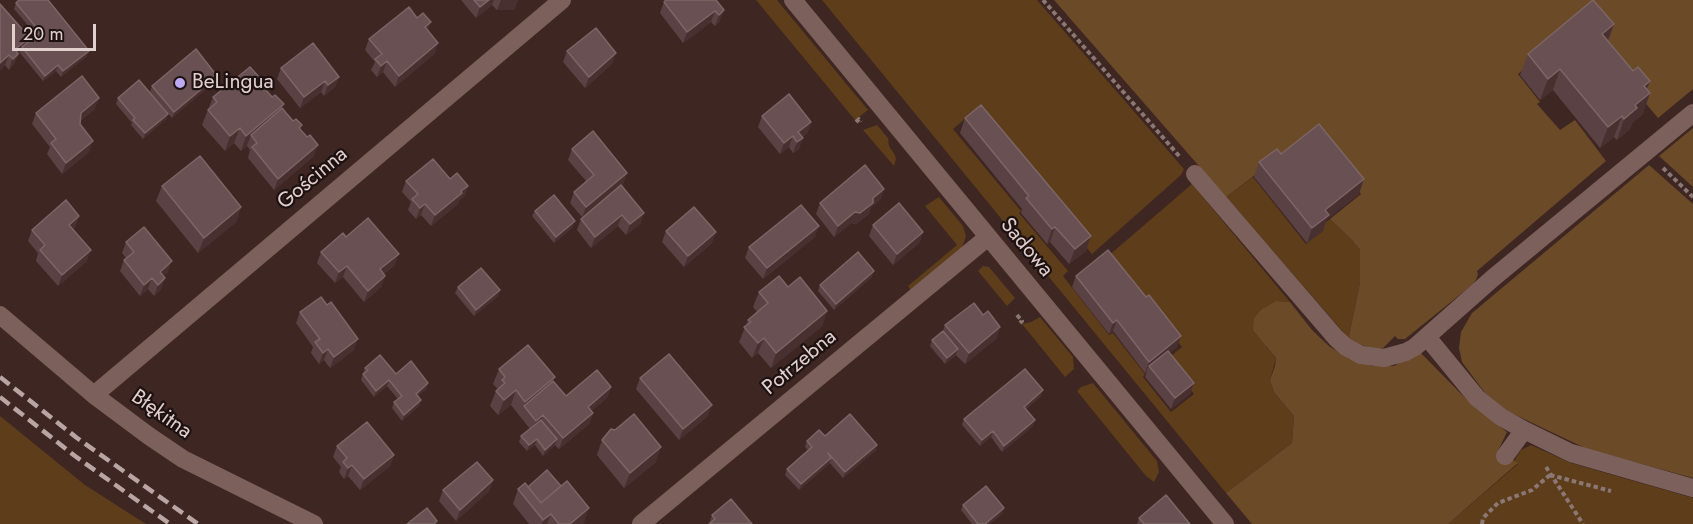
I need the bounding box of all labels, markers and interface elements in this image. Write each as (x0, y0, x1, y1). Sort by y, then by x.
scale bar (15, 12, 99, 50)
text: 20 m (23, 21, 63, 47)
place label: BeLingua (192, 70, 274, 96)
marker: BeLingua (173, 76, 187, 90)
street label: Gościnna (273, 142, 353, 216)
street label: Sadowa (994, 213, 1058, 283)
street label: Potrzebna (758, 325, 842, 401)
street label: Błękitna (126, 385, 196, 445)

